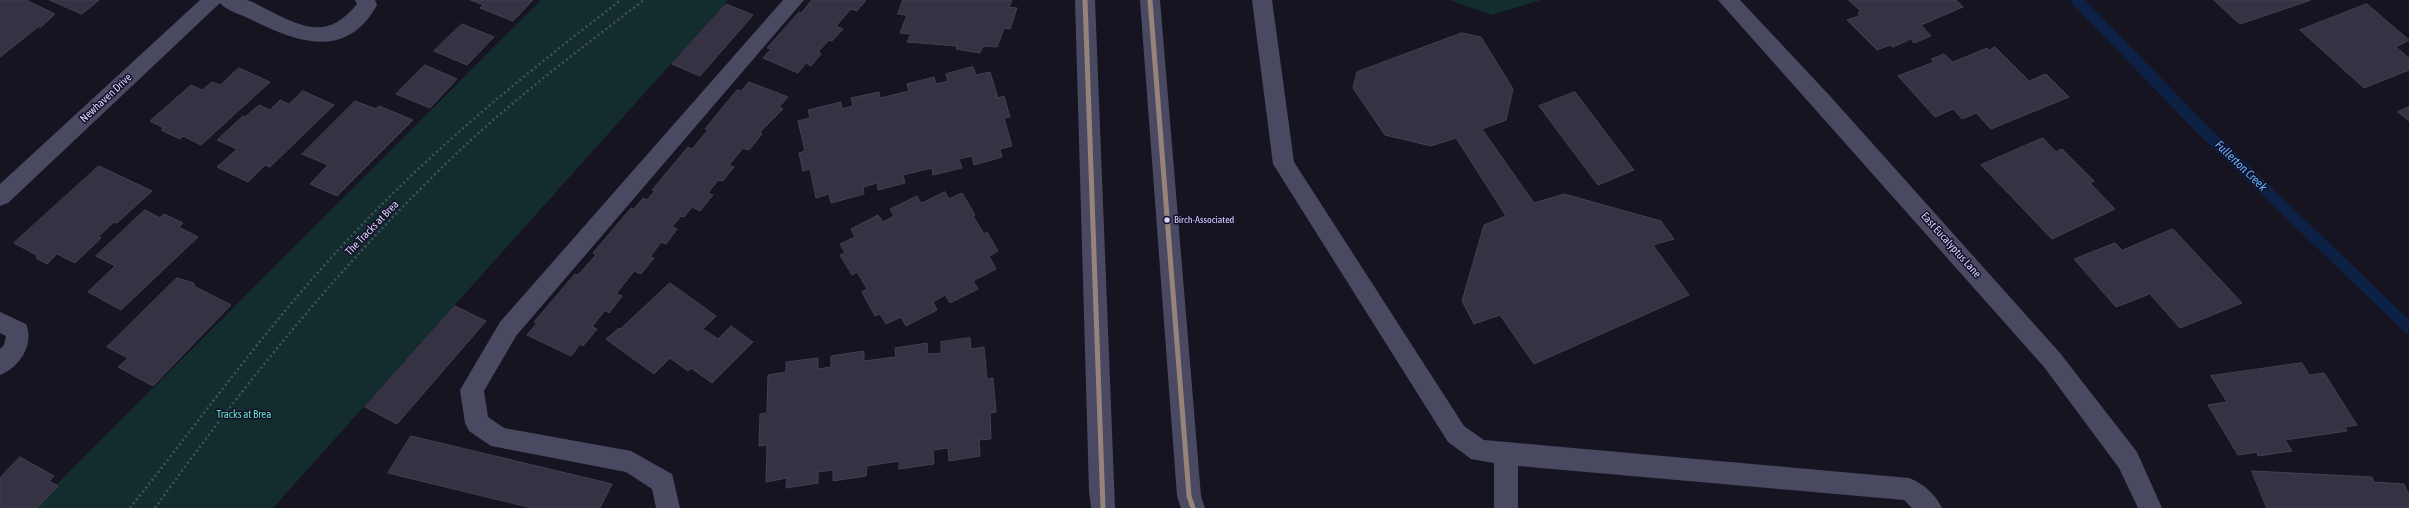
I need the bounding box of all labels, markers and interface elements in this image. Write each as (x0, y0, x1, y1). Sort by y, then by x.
street label: Newhaven Drive (77, 71, 135, 125)
water label: Fullerton Creek (2212, 138, 2270, 194)
street label: The Tracks at Brea (342, 198, 402, 258)
street label: East Eucalyptus Lane (1918, 209, 1984, 281)
place label: Birch-Associated (1174, 214, 1234, 226)
marker: Birch-Associated (1162, 215, 1172, 225)
park label: Tracks at Brea (217, 408, 271, 422)

